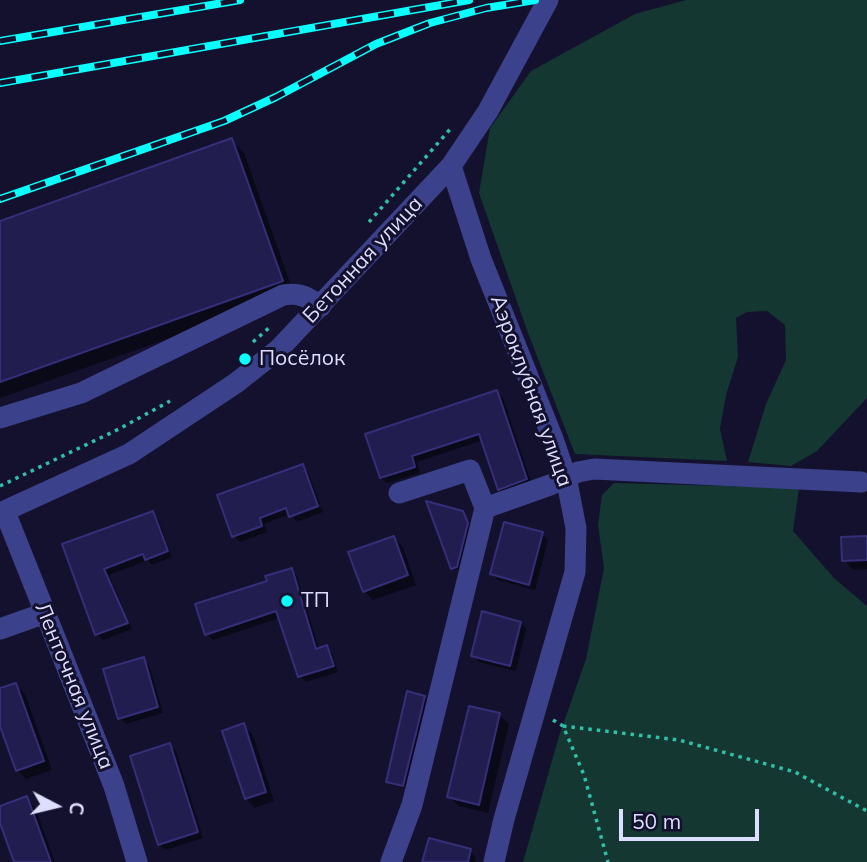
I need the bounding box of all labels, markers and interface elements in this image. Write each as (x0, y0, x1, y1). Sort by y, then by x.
street label: Бетонная улица (298, 192, 428, 328)
street label: Аэроклубная улица (485, 292, 577, 490)
place label: Посёлок (259, 346, 345, 372)
marker: Посёлок (237, 351, 253, 367)
place label: ТП (301, 588, 330, 614)
marker: ТП (279, 593, 295, 609)
street label: Ленточная улица (29, 599, 119, 773)
north arrow (21, 771, 91, 841)
scale bar (622, 796, 762, 840)
text: С (64, 801, 90, 816)
text: 50 m (632, 808, 681, 834)

